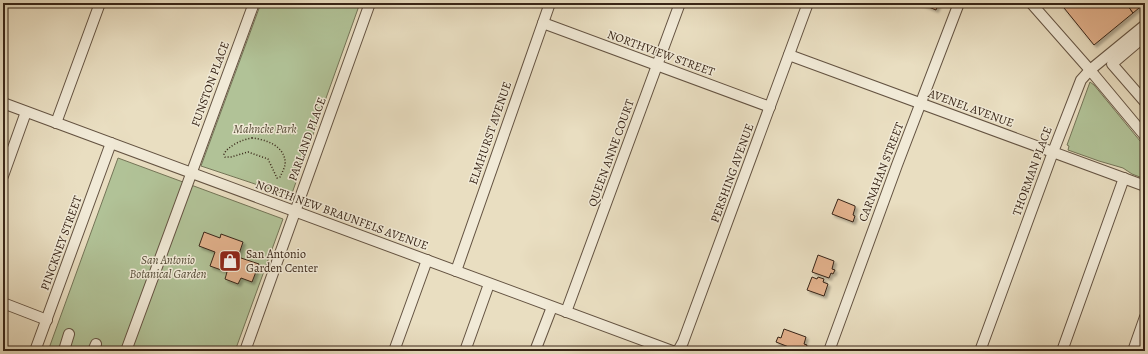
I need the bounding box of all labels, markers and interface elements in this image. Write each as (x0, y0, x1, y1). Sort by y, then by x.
street label: NORTHVIEW STREET (605, 26, 717, 80)
street label: FUNSTON PLACE (187, 39, 233, 129)
street label: ELMHURST AVENUE (465, 79, 515, 187)
street label: AVENEL AVENUE (925, 85, 1016, 131)
street label: PARLAND PLACE (284, 95, 330, 183)
street label: QUEEN ANNE COURT (584, 97, 638, 209)
street label: CARNAHAN STREET (855, 120, 907, 224)
park label: Mahncke Park (233, 121, 297, 137)
street label: PERSHING AVENUE (707, 121, 757, 225)
street label: THORMAN PLACE (1008, 124, 1056, 218)
street label: NORTH NEW BRAUNFELS AVENUE (253, 176, 431, 254)
street label: PINCKNEY STREET (36, 193, 86, 293)
place label: San Antonio Garden Center (246, 246, 318, 276)
shop icon: San Antonio Garden Center (217, 248, 243, 274)
park label: San Antonio Botanical Garden (130, 252, 206, 282)

